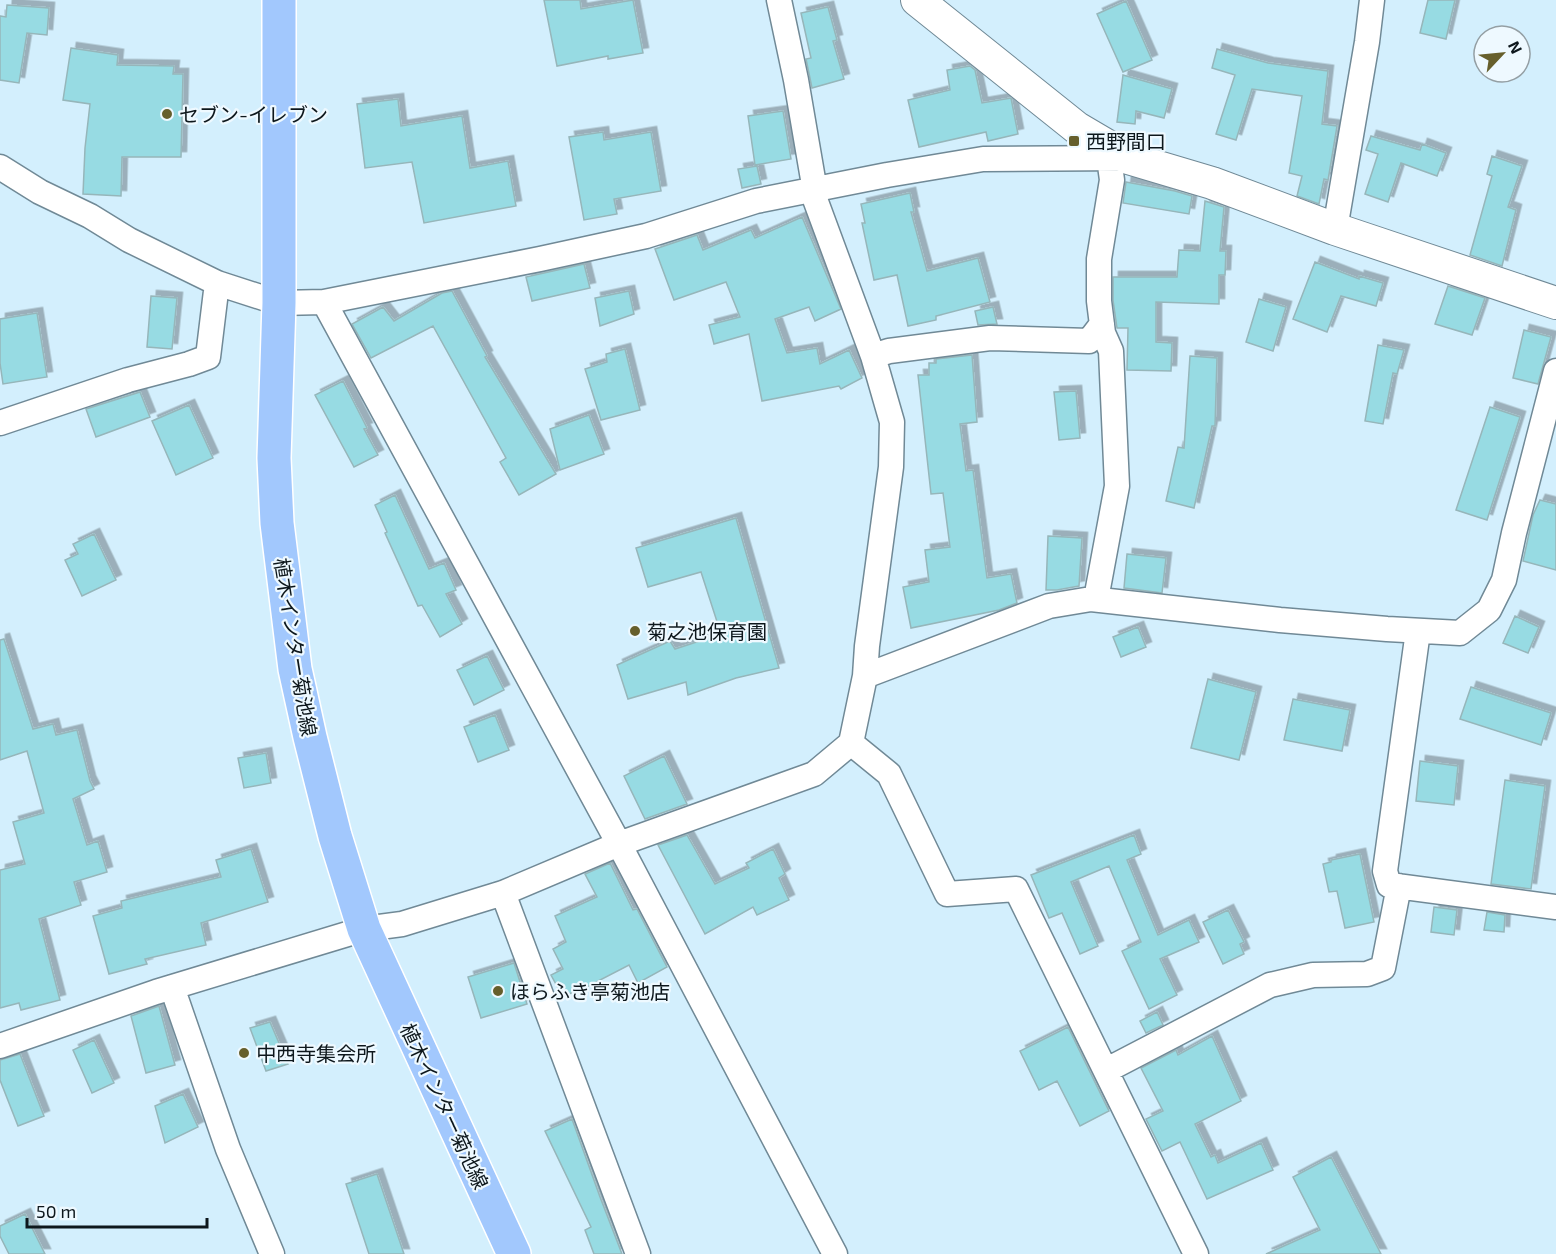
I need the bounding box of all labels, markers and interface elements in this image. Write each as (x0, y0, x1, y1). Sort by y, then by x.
north arrow (1472, 24, 1532, 84)
text: N (1505, 38, 1527, 57)
place label: セブン-イレブン (179, 102, 328, 126)
marker: セブン-イレブン (160, 107, 174, 121)
place label: 西野間口 (1086, 129, 1166, 153)
marker: 西野間口 (1067, 134, 1081, 148)
street label: 植木インター菊池線 (270, 556, 322, 738)
place label: 菊之池保育園 (647, 619, 767, 643)
marker: 菊之池保育園 (628, 624, 642, 638)
place label: ほらふき亭菊池店 (510, 979, 670, 1003)
marker: ほらふき亭菊池店 (491, 984, 505, 998)
street label: 植木インター菊池線 (396, 1019, 494, 1193)
place label: 中西寺集会所 (256, 1041, 376, 1065)
marker: 中西寺集会所 (237, 1046, 251, 1060)
scale bar (27, 1191, 207, 1229)
text: 50 m (36, 1200, 76, 1222)

